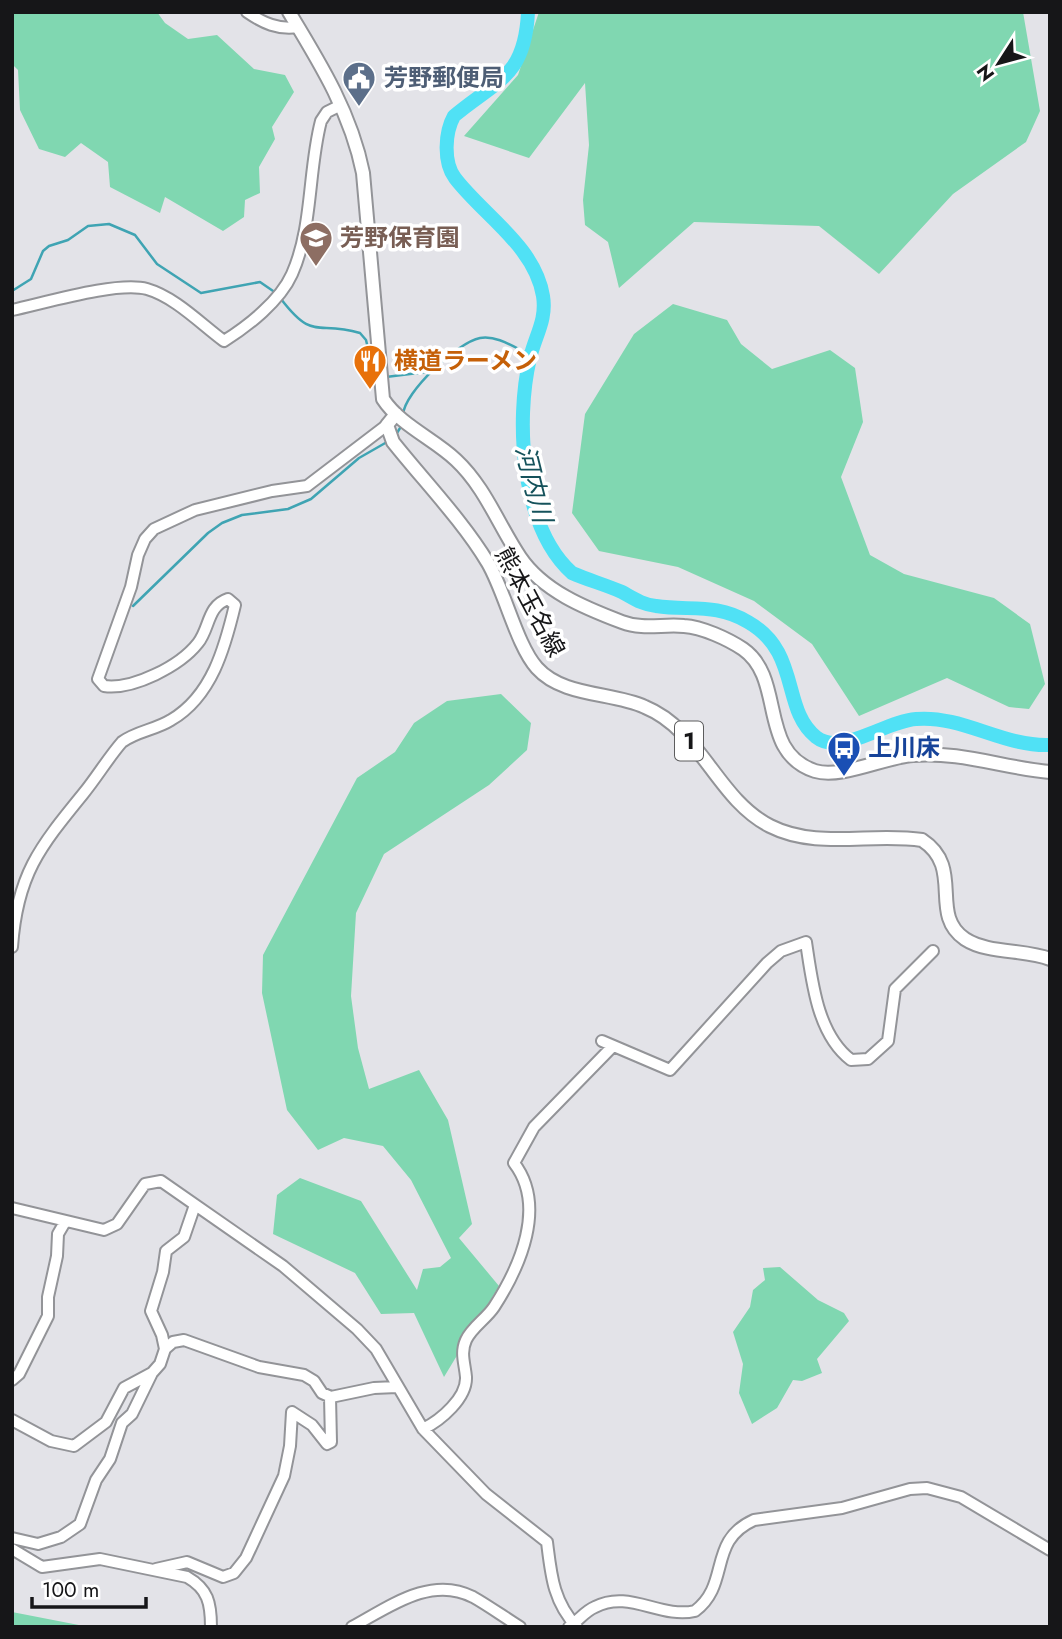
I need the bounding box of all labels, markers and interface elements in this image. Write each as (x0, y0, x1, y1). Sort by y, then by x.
north arrow (964, 28, 1034, 98)
public building icon: 芳野郵便局 (340, 59, 378, 108)
text: N (970, 59, 1001, 87)
place label: 芳野郵便局 (384, 60, 504, 95)
school or university icon: 芳野保育園 (297, 219, 335, 268)
place label: 芳野保育園 (340, 220, 460, 255)
restaurant icon: 横道ラーメン (351, 342, 389, 391)
place label: 横道ラーメン (394, 343, 537, 378)
water label: 河内川 (506, 442, 563, 529)
street label: 熊本玉名線 (487, 541, 574, 663)
road number: 1 (675, 722, 703, 761)
bus stop icon: 上川床 (825, 729, 863, 778)
place label: 上川床 (868, 730, 940, 765)
scale bar (32, 1566, 145, 1610)
text: 100 m (42, 1575, 99, 1605)

